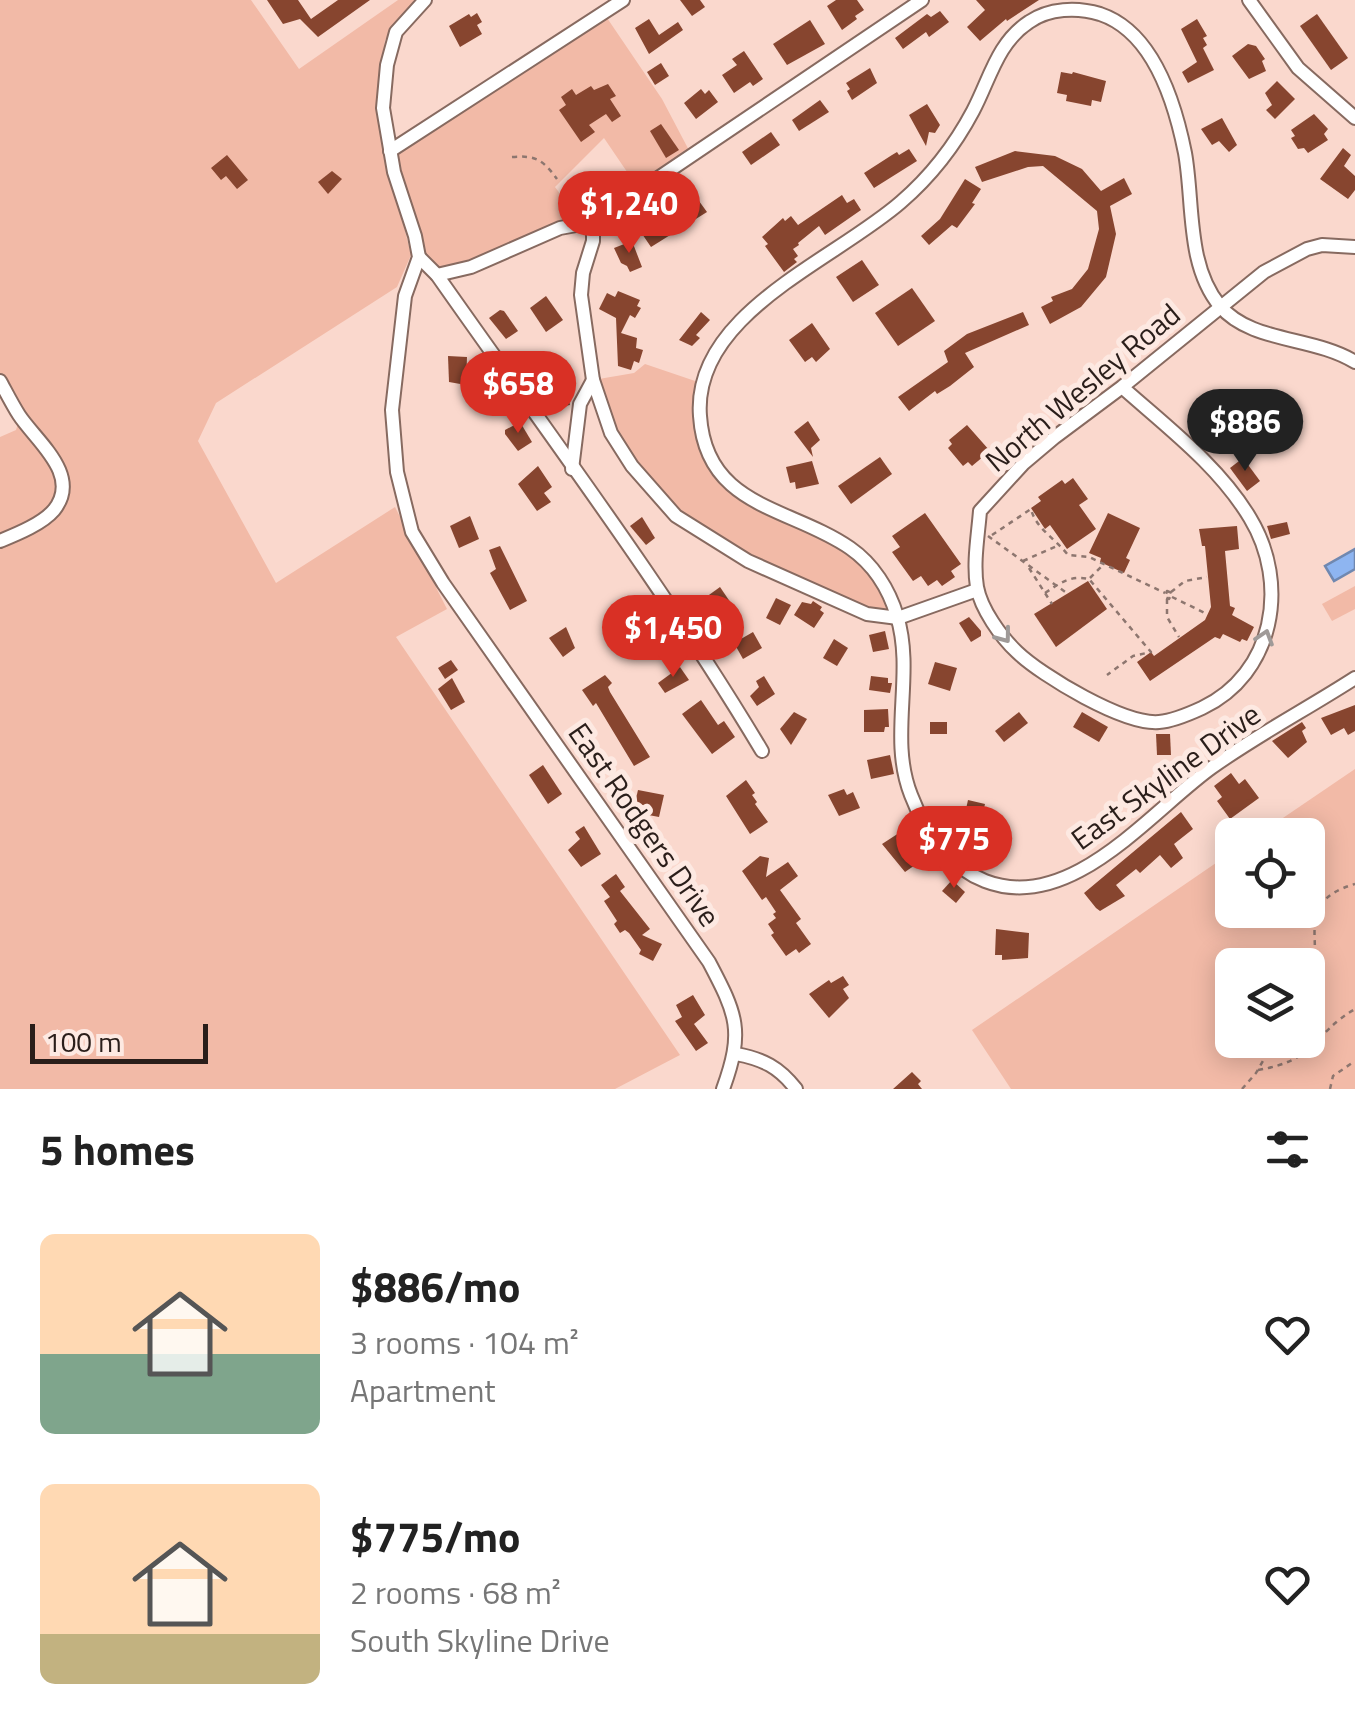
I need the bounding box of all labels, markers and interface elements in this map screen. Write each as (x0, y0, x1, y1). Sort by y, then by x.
pin: $1,240 (548, 171, 710, 256)
text: $1,240 (580, 179, 678, 227)
street label: North Wesley Road (975, 292, 1190, 483)
pin: $658 (459, 351, 577, 436)
text: $658 (482, 359, 554, 407)
pin: $886 (1186, 389, 1304, 474)
text: $886 (1209, 397, 1281, 445)
pin: $1,450 (592, 595, 754, 680)
text: $1,450 (624, 603, 722, 651)
one-way arrow (993, 625, 1010, 643)
one-way arrow (1253, 630, 1274, 647)
street label: East Skyline Drive (1061, 692, 1270, 861)
street label: East Rodgers Drive (557, 713, 732, 936)
pin: $775 (895, 806, 1013, 891)
text: $775 (918, 814, 990, 862)
map controls (1215, 818, 1325, 1058)
button: locate (1215, 818, 1325, 928)
button: layers (1215, 948, 1325, 1058)
scale bar (30, 1019, 208, 1064)
text: 100 m (45, 1020, 122, 1063)
text: 5 homes (40, 1117, 195, 1181)
icon: filters (1260, 1122, 1315, 1177)
text: $886/mo (350, 1254, 520, 1318)
icon: home (120, 1274, 240, 1394)
icon: heart (1260, 1307, 1315, 1362)
text: 3 rooms · 104 m² (350, 1318, 579, 1366)
text: Apartment (350, 1366, 496, 1414)
text: $775/mo (350, 1504, 520, 1568)
icon: home (120, 1524, 240, 1644)
icon: heart (1260, 1557, 1315, 1612)
text: 2 rooms · 68 m² (350, 1568, 561, 1616)
text: South Skyline Drive (350, 1616, 610, 1664)

